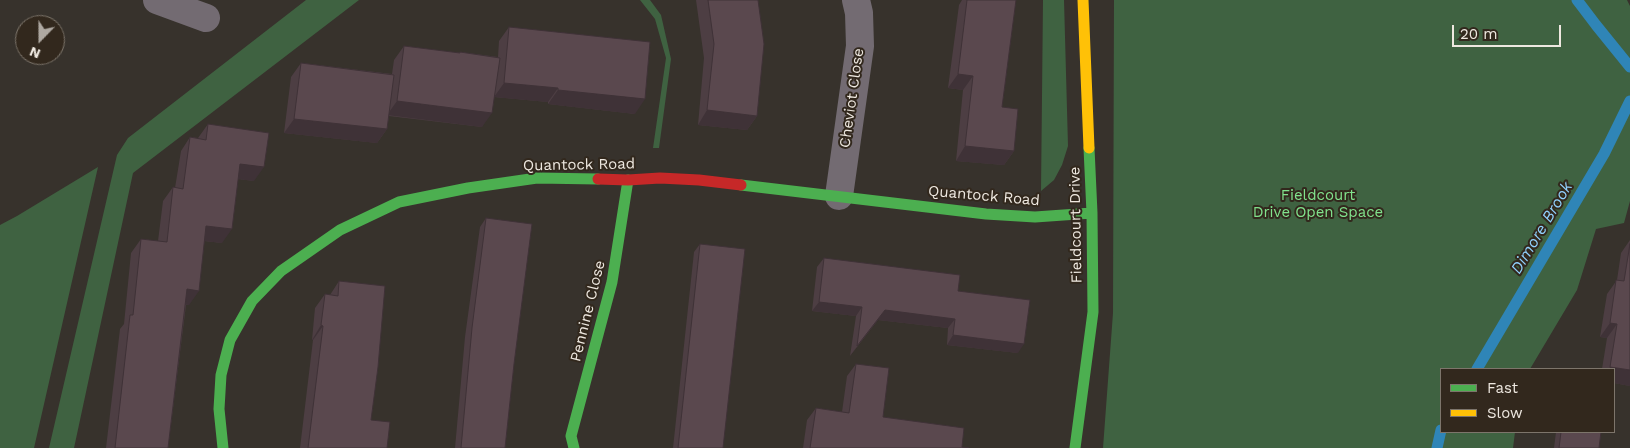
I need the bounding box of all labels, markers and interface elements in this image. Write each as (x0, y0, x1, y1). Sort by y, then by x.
north arrow (15, 15, 65, 65)
scale bar (1455, 15, 1564, 47)
text: 20 m (1460, 25, 1498, 43)
text: N (27, 44, 43, 62)
street label: Cheviot Close (836, 47, 868, 149)
street label: Quantock Road (523, 155, 635, 175)
street label: Fieldcourt Drive (1066, 166, 1086, 284)
water label: Dimore Brook (1507, 178, 1577, 278)
street label: Quantock Road (927, 182, 1041, 210)
park label: Fieldcourt Drive Open Space (1253, 187, 1383, 222)
street label: Pennine Close (567, 259, 609, 363)
legend (1440, 368, 1615, 433)
text: Fast (1487, 379, 1518, 397)
text: Slow (1487, 404, 1523, 422)

